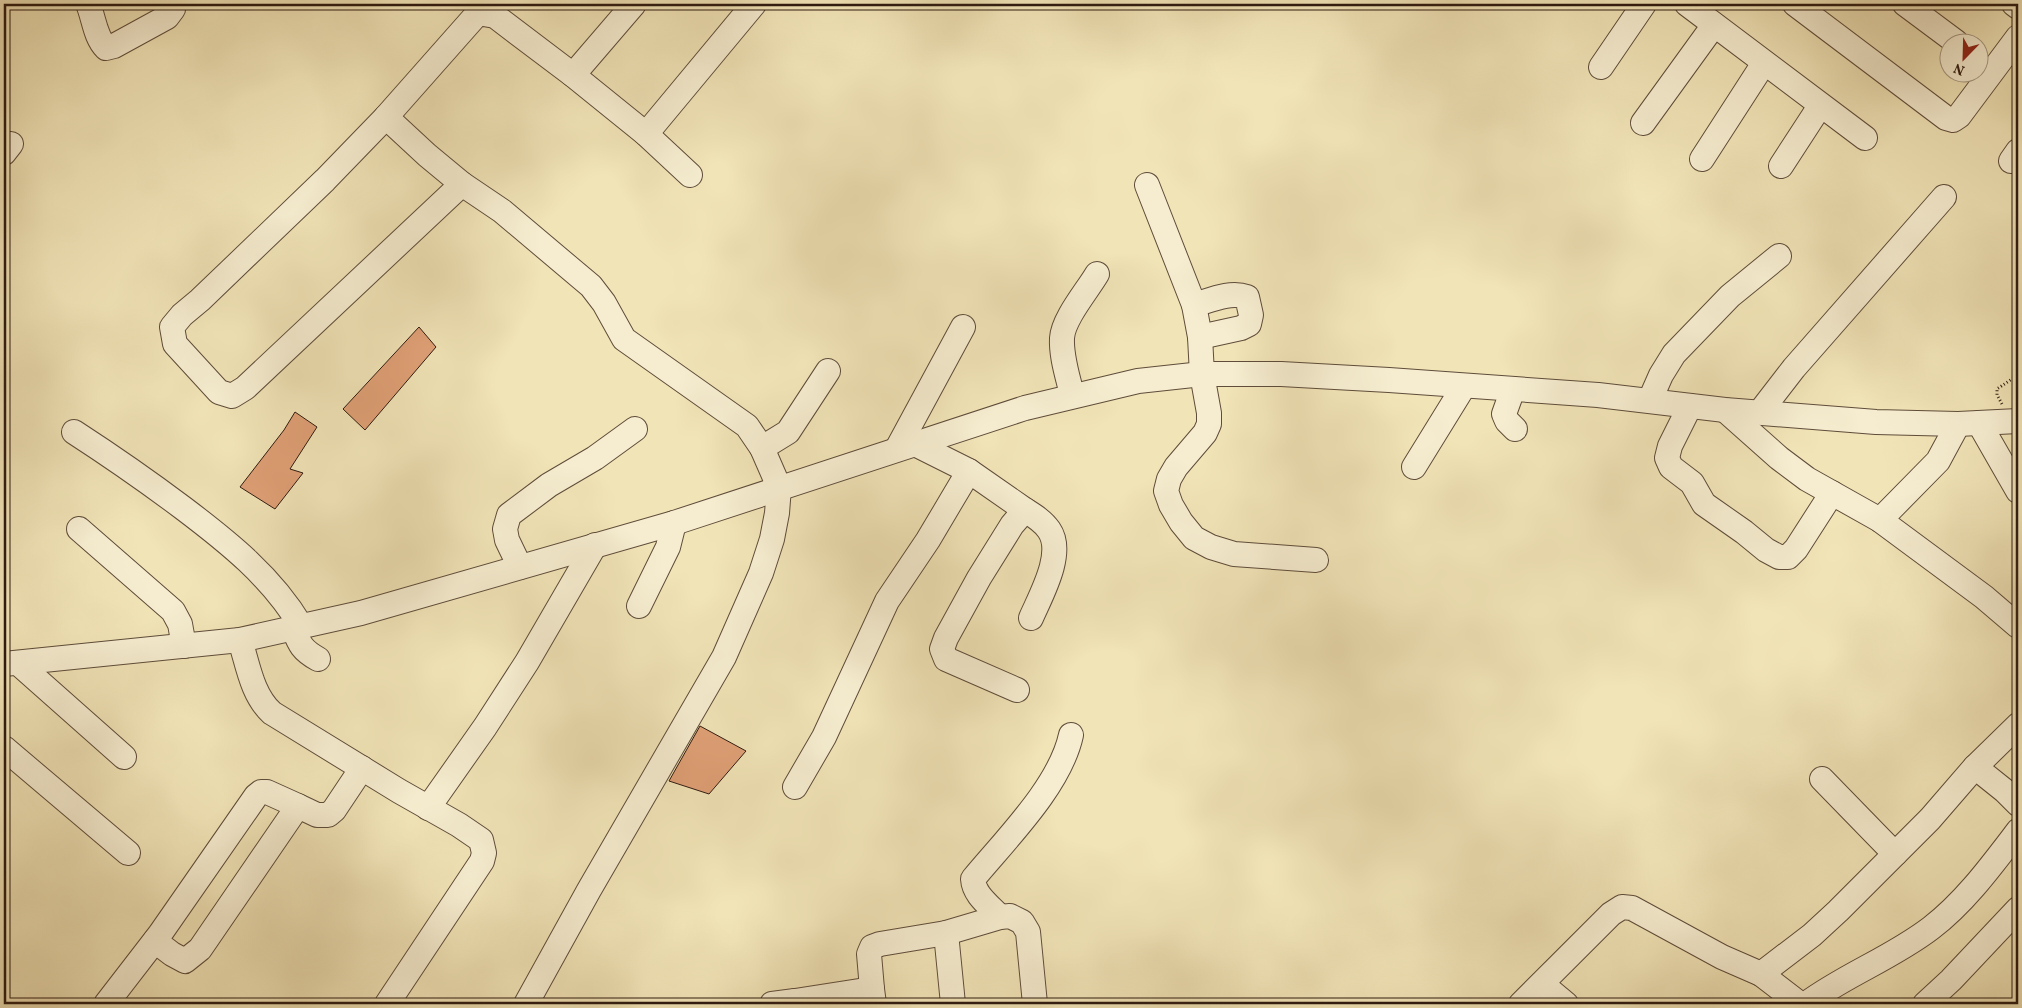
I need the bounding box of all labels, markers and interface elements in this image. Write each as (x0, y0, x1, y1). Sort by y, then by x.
north arrow (1940, 32, 1990, 82)
text: N (1951, 58, 1968, 79)

